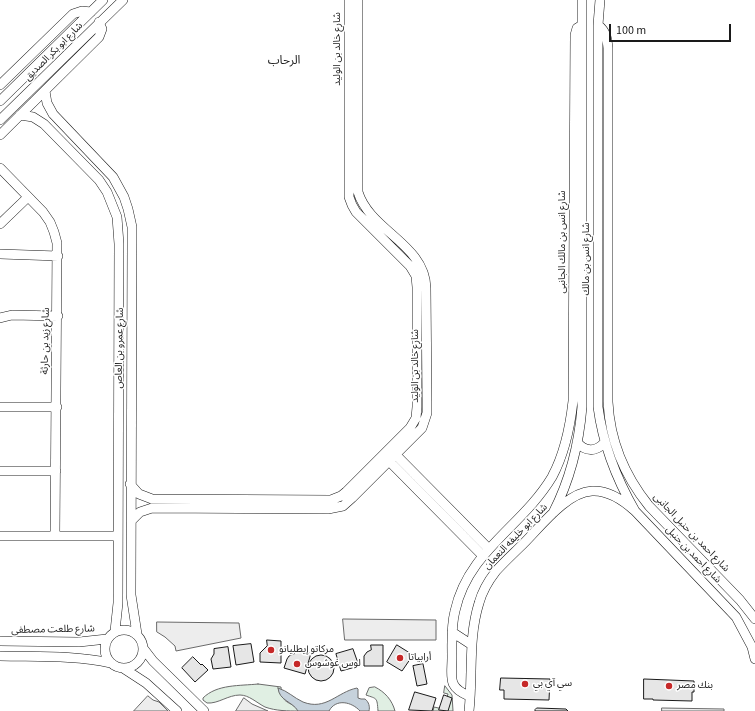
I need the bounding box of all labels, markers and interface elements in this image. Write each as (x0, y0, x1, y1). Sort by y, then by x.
street label: شارع خالد بن الوليد (332, 12, 344, 86)
scale bar (611, 16, 733, 42)
street label: شارع ابو بكر الصديق (22, 20, 86, 84)
text: 100 m (616, 22, 646, 39)
district label: الرحاب (268, 54, 300, 68)
street label: شارع انس بن مالك الجانبى (557, 191, 569, 293)
street label: شارع انس بن مالك (581, 222, 593, 296)
street label: شارع زيد بن حارثة (39, 307, 53, 375)
street label: شارع عمرو بن العاص (113, 307, 127, 389)
street label: شارع خالد بن الوليد (410, 329, 422, 403)
street label: شارع احمد بن حنبل الجانبى (650, 491, 732, 575)
street label: شارع ابو خليفه النعمان (482, 502, 550, 572)
street label: شارع احمد بن حنبل (663, 524, 723, 586)
street label: شارع طلعت مصطفى (11, 623, 95, 637)
place label: مركاتو إيطليانو (279, 644, 334, 656)
marker: مركاتو إيطليانو (266, 645, 276, 655)
place label: أرابياتا (408, 652, 431, 664)
marker: أرابياتا (395, 653, 405, 663)
place label: لوس غوشوس (305, 658, 361, 670)
marker: لوس غوشوس (292, 659, 302, 669)
place label: سي آي بي (533, 678, 572, 690)
marker: سي آي بي (520, 679, 530, 689)
place label: بنك مصر (677, 680, 713, 692)
marker: بنك مصر (664, 681, 674, 691)

